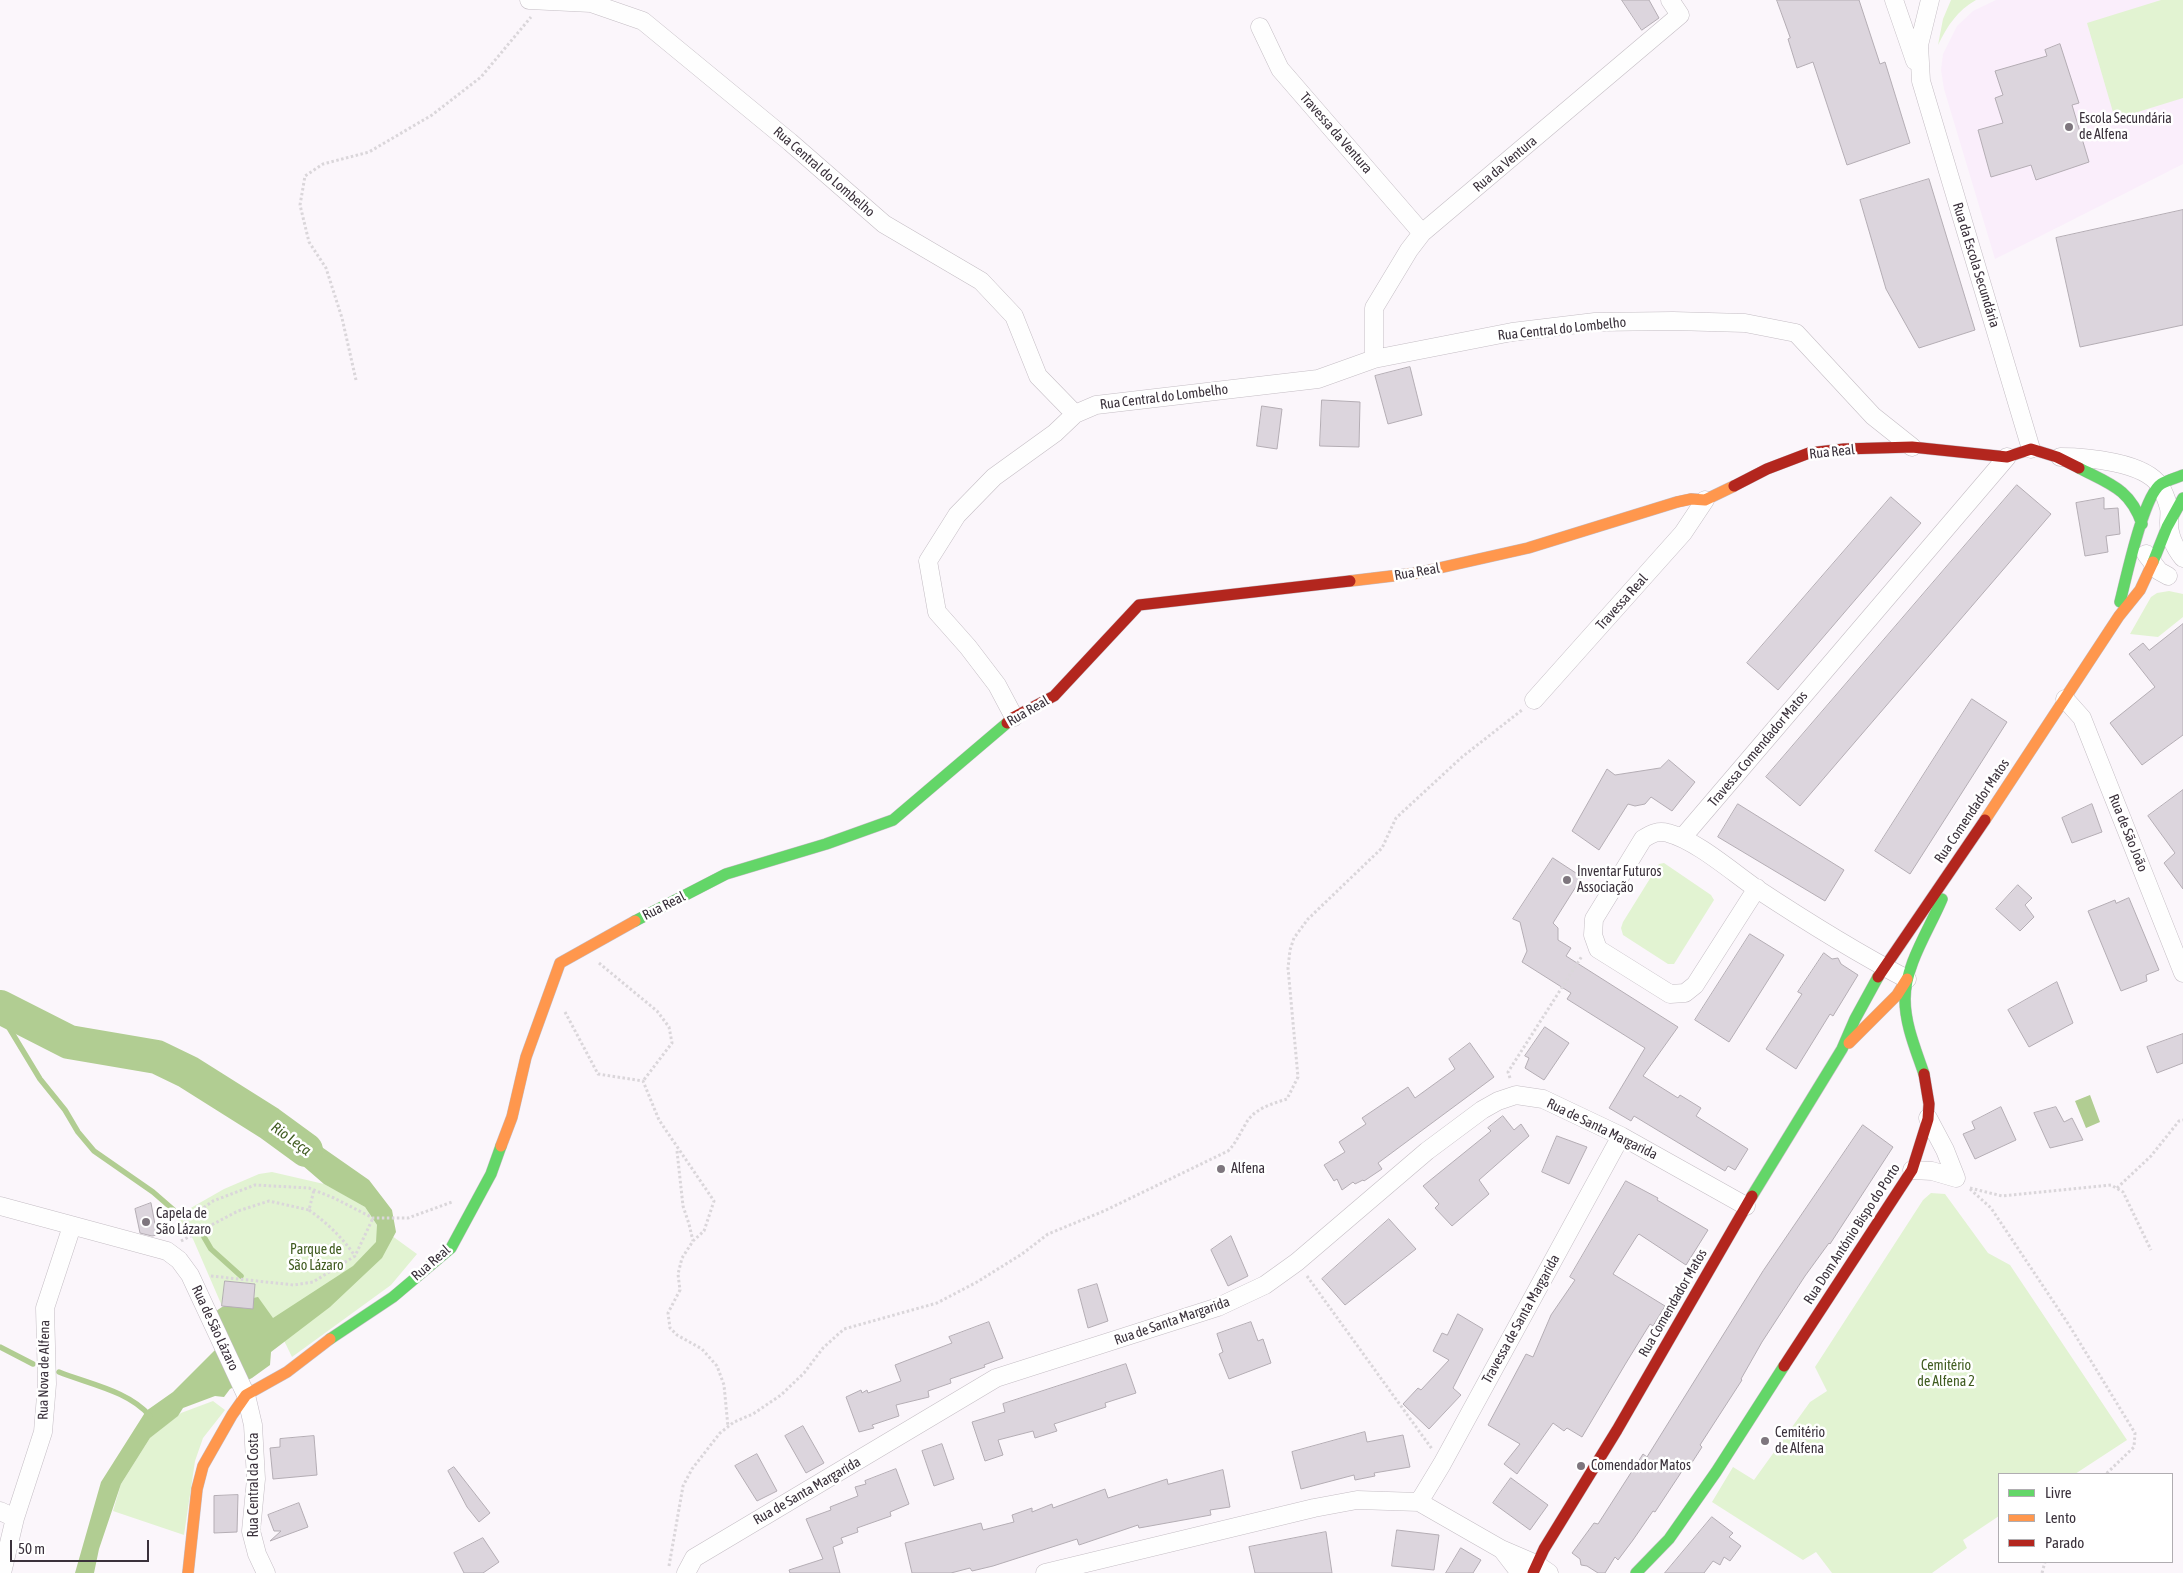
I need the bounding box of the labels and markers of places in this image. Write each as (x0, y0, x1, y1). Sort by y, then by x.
place label: Escola Secundária de Alfena (2079, 111, 2172, 144)
marker: Escola Secundária de Alfena (2063, 121, 2075, 133)
place label: Inventar Futuros Associação (1577, 864, 1661, 896)
marker: Inventar Futuros Associação (1561, 874, 1573, 886)
place label: Alfena (1231, 1161, 1265, 1177)
marker: Alfena (1215, 1163, 1227, 1175)
place label: Capela de São Lázaro (156, 1206, 211, 1238)
marker: Capela de São Lázaro (140, 1216, 152, 1228)
place label: Cemitério de Alfena (1775, 1425, 1825, 1458)
marker: Cemitério de Alfena (1759, 1435, 1771, 1447)
place label: Comendador Matos (1591, 1458, 1691, 1474)
marker: Comendador Matos (1575, 1460, 1587, 1472)

